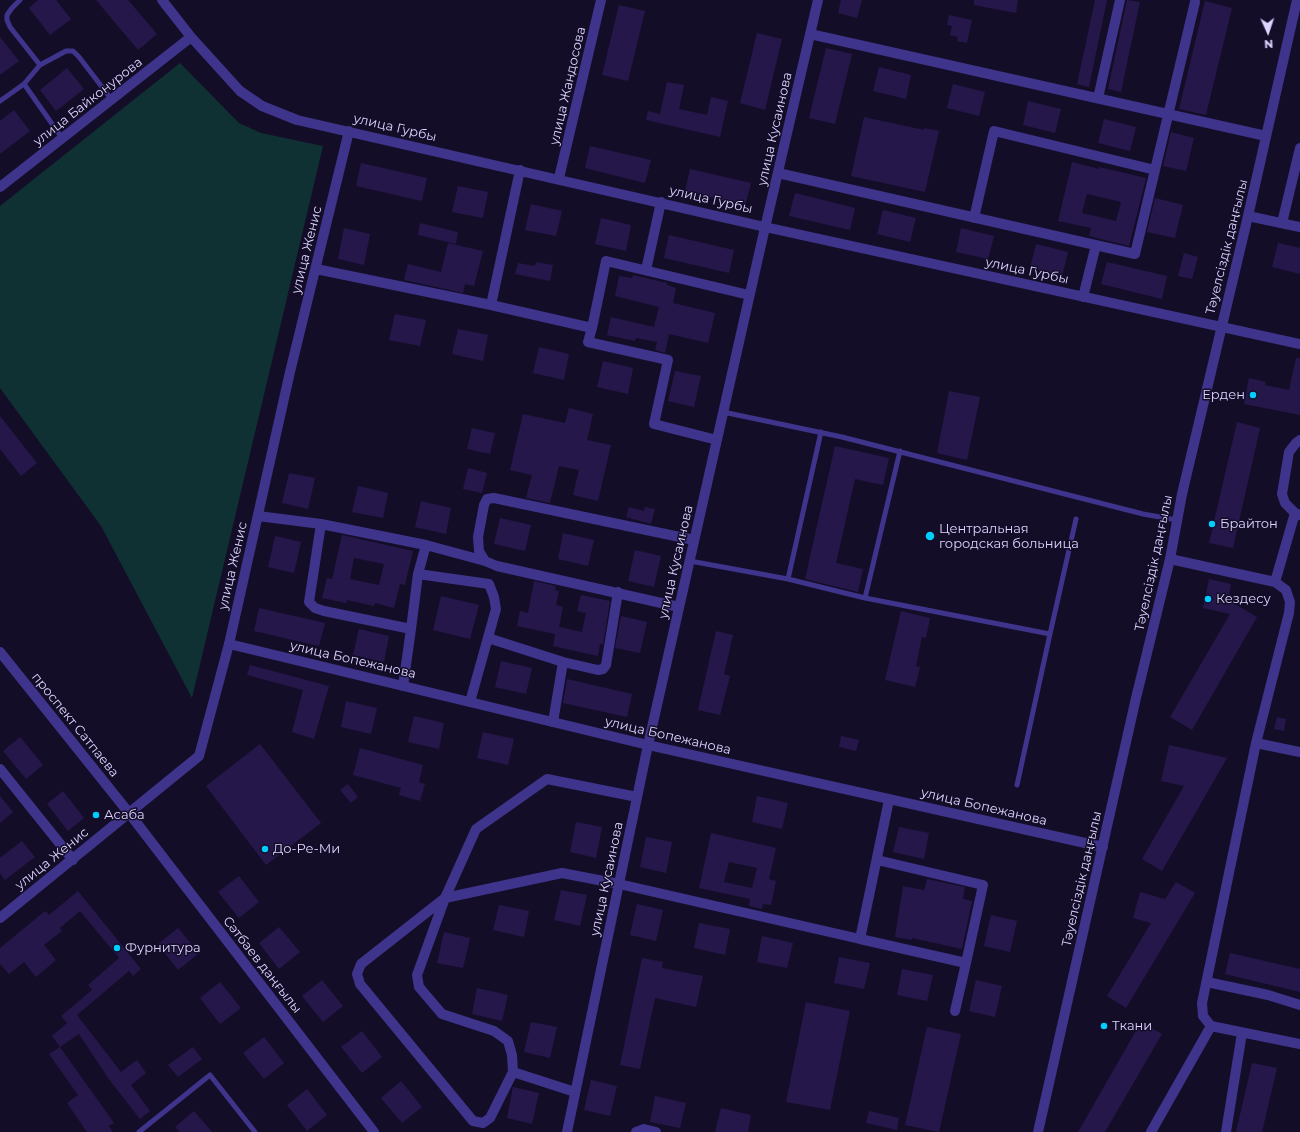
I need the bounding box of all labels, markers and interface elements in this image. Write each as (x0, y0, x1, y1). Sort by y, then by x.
north arrow (1248, 12, 1288, 52)
street label: улица Жандосова (547, 25, 589, 147)
text: N (1264, 37, 1273, 51)
street label: улица Байконурова (30, 55, 146, 149)
street label: улица Кусаинова (754, 71, 796, 187)
street label: улица Гурбы (352, 111, 438, 145)
street label: Тәуелсіздік даңғылы (1203, 178, 1251, 316)
street label: улица Гурбы (668, 183, 754, 217)
street label: улица Женис (289, 205, 325, 295)
street label: улица Гурбы (984, 255, 1070, 287)
place label: Ерден (1202, 387, 1245, 403)
marker: Ерден (1248, 390, 1258, 400)
street label: Тәуелсіздік даңғылы (1132, 494, 1176, 632)
street label: улица Кусаинова (655, 504, 697, 620)
place label: Брайтон (1220, 516, 1278, 532)
marker: Брайтон (1207, 519, 1217, 529)
street label: улица Женис (215, 520, 251, 612)
place label: Центральная городская больница (939, 521, 1079, 552)
marker: Центральная городская больница (924, 530, 936, 542)
place label: Кездесу (1216, 591, 1271, 607)
marker: Кездесу (1203, 594, 1213, 604)
street label: улица Бопежанова (288, 638, 418, 682)
street label: проспект Сатпаева (28, 670, 122, 780)
street label: улица Бопежанова (603, 714, 733, 758)
street label: улица Бопежанова (919, 785, 1049, 829)
place label: Асаба (104, 807, 145, 823)
marker: Асаба (91, 810, 101, 820)
street label: Тәуелсіздік даңғылы (1059, 810, 1105, 948)
street label: улица Кусаинова (587, 821, 627, 937)
street label: улица Женис (12, 825, 92, 893)
place label: До-Ре-Ми (273, 841, 340, 857)
marker: До-Ре-Ми (260, 844, 270, 854)
street label: Сәтбаев даңғылы (219, 914, 305, 1016)
place label: Фурнитура (125, 940, 201, 956)
marker: Фурнитура (112, 943, 122, 953)
place label: Ткани (1112, 1018, 1152, 1034)
marker: Ткани (1099, 1021, 1109, 1031)

